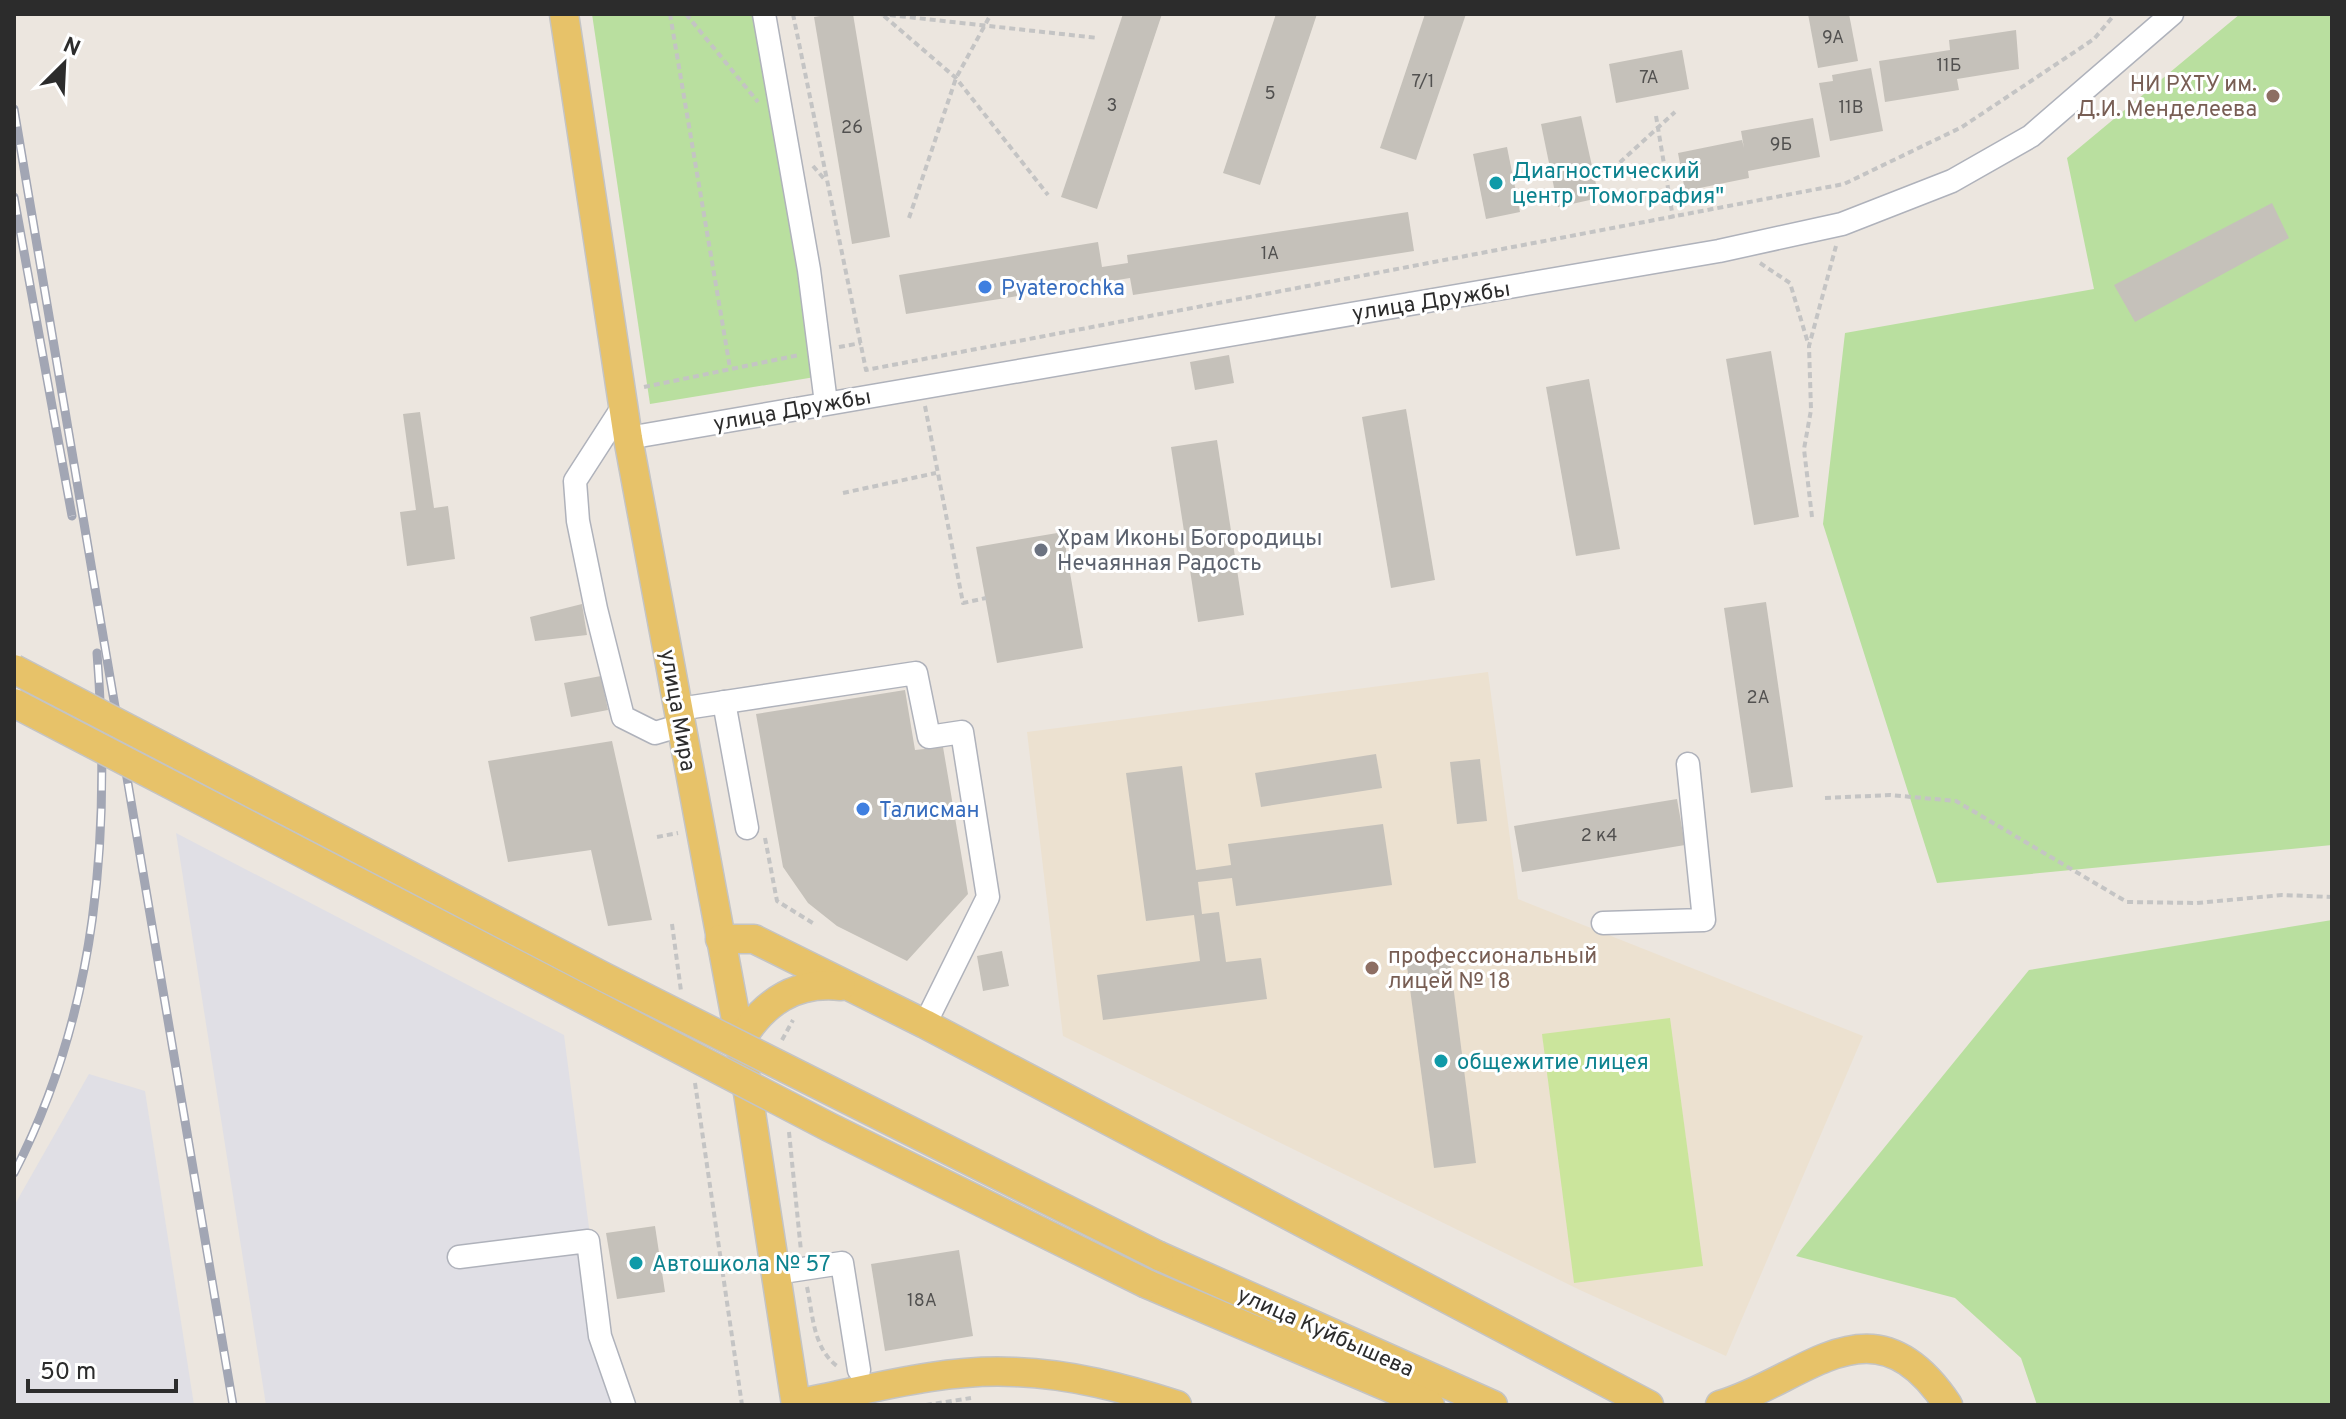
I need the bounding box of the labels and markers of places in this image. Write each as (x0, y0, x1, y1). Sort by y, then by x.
place label: НИ РХТУ им. Д.И. Менделеева (2077, 72, 2257, 124)
marker: НИ РХТУ им. Д.И. Менделеева (2264, 87, 2282, 105)
place label: Диагностический центр "Томография" (1512, 159, 1724, 211)
marker: Диагностический центр "Томография" (1487, 174, 1505, 192)
place label: Pyaterochka (1001, 276, 1125, 303)
marker: Pyaterochka (976, 278, 994, 296)
place label: Храм Иконы Богородицы Нечаянная Радость (1057, 526, 1322, 578)
marker: Храм Иконы Богородицы Нечаянная Радость (1032, 541, 1050, 559)
place label: Талисман (879, 798, 980, 825)
marker: Талисман (854, 800, 872, 818)
place label: профессиональный лицей № 18 (1388, 944, 1597, 996)
marker: профессиональный лицей № 18 (1363, 959, 1381, 977)
place label: общежитие лицея (1457, 1050, 1649, 1077)
marker: общежитие лицея (1432, 1052, 1450, 1070)
place label: Автошкола № 57 (652, 1252, 830, 1279)
marker: Автошкола № 57 (627, 1254, 645, 1272)

